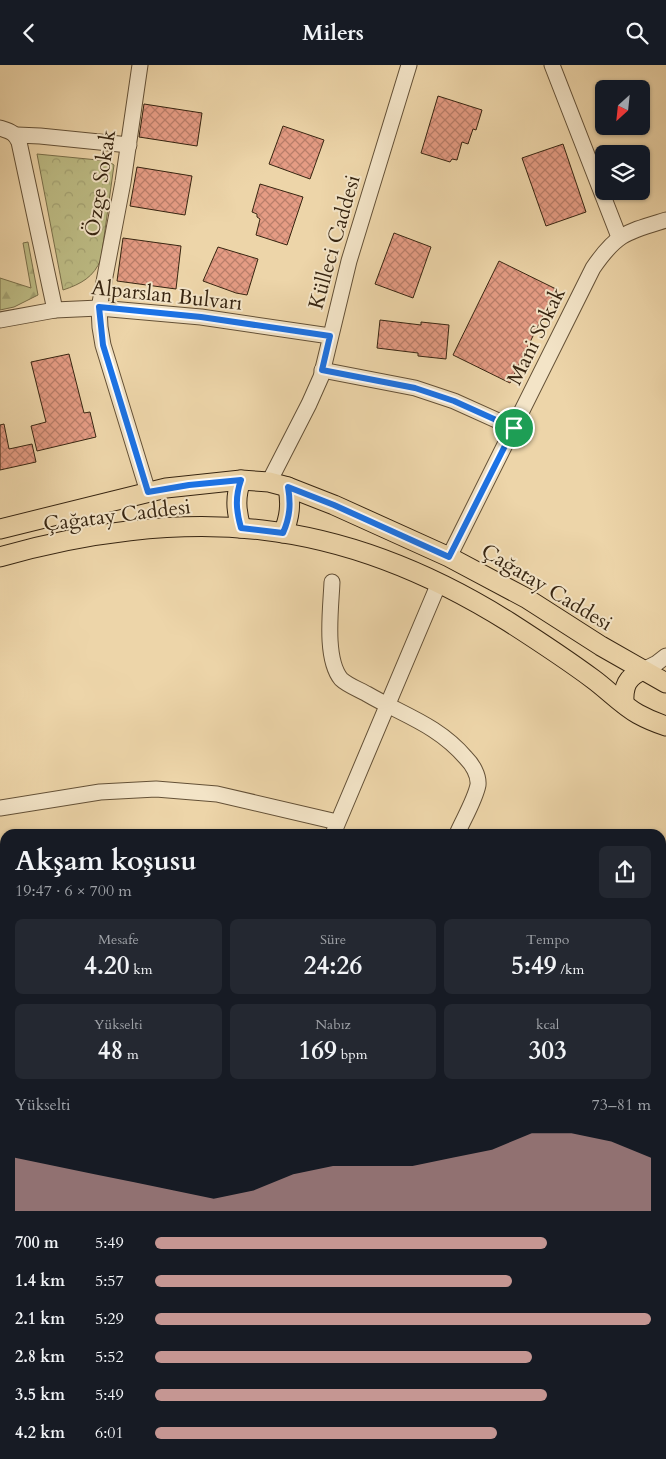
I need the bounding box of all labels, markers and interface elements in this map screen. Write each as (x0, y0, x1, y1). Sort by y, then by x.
text: Milers (302, 18, 364, 48)
icon: back (15, 19, 43, 47)
icon: search (623, 19, 651, 47)
north arrow (595, 80, 650, 135)
map controls (595, 80, 650, 200)
street label: Özge Sokak (78, 127, 123, 239)
button: layers (595, 145, 650, 200)
street label: Külleci Caddesi (301, 172, 368, 313)
street label: Alparslan Bulvarı (90, 273, 244, 318)
street label: Mani Sokak (500, 282, 573, 390)
pin (493, 407, 535, 449)
icon: arrive (500, 414, 528, 442)
street label: Çağatay Caddesi (42, 492, 193, 539)
street label: Çağatay Caddesi (476, 537, 618, 638)
text: Akşam koşusu (15, 842, 197, 880)
button: share (599, 846, 651, 898)
text: 19:47 · 6 × 700 m (15, 880, 132, 902)
text: Mesafe (98, 930, 139, 949)
text: Süre (320, 930, 346, 949)
text: Tempo (526, 930, 569, 949)
text: 4.20 (84, 949, 130, 983)
text: 24:26 (304, 949, 362, 983)
text: 5:49 (511, 949, 557, 983)
text: km (130, 960, 153, 979)
text: /km (557, 960, 584, 979)
text: Yükselti (94, 1015, 143, 1034)
text: Nabız (315, 1015, 351, 1034)
text: kcal (536, 1015, 559, 1034)
text: 48 (98, 1034, 123, 1068)
text: 169 (298, 1034, 337, 1068)
text: 303 (528, 1034, 567, 1068)
text: m (123, 1045, 139, 1064)
text: bpm (337, 1045, 367, 1064)
text: Yükselti (15, 1094, 71, 1116)
text: 73–81 m (592, 1094, 651, 1116)
text: 700 m (15, 1232, 59, 1254)
text: 5:49 (95, 1232, 124, 1254)
text: 1.4 km (15, 1270, 65, 1292)
text: 5:57 (95, 1270, 124, 1292)
text: 2.1 km (15, 1308, 65, 1330)
text: 5:29 (95, 1308, 124, 1330)
text: 2.8 km (15, 1346, 65, 1368)
text: 5:52 (95, 1346, 124, 1368)
text: 3.5 km (15, 1384, 65, 1406)
text: 5:49 (95, 1384, 124, 1406)
text: 4.2 km (15, 1422, 65, 1444)
text: 6:01 (95, 1422, 124, 1444)

